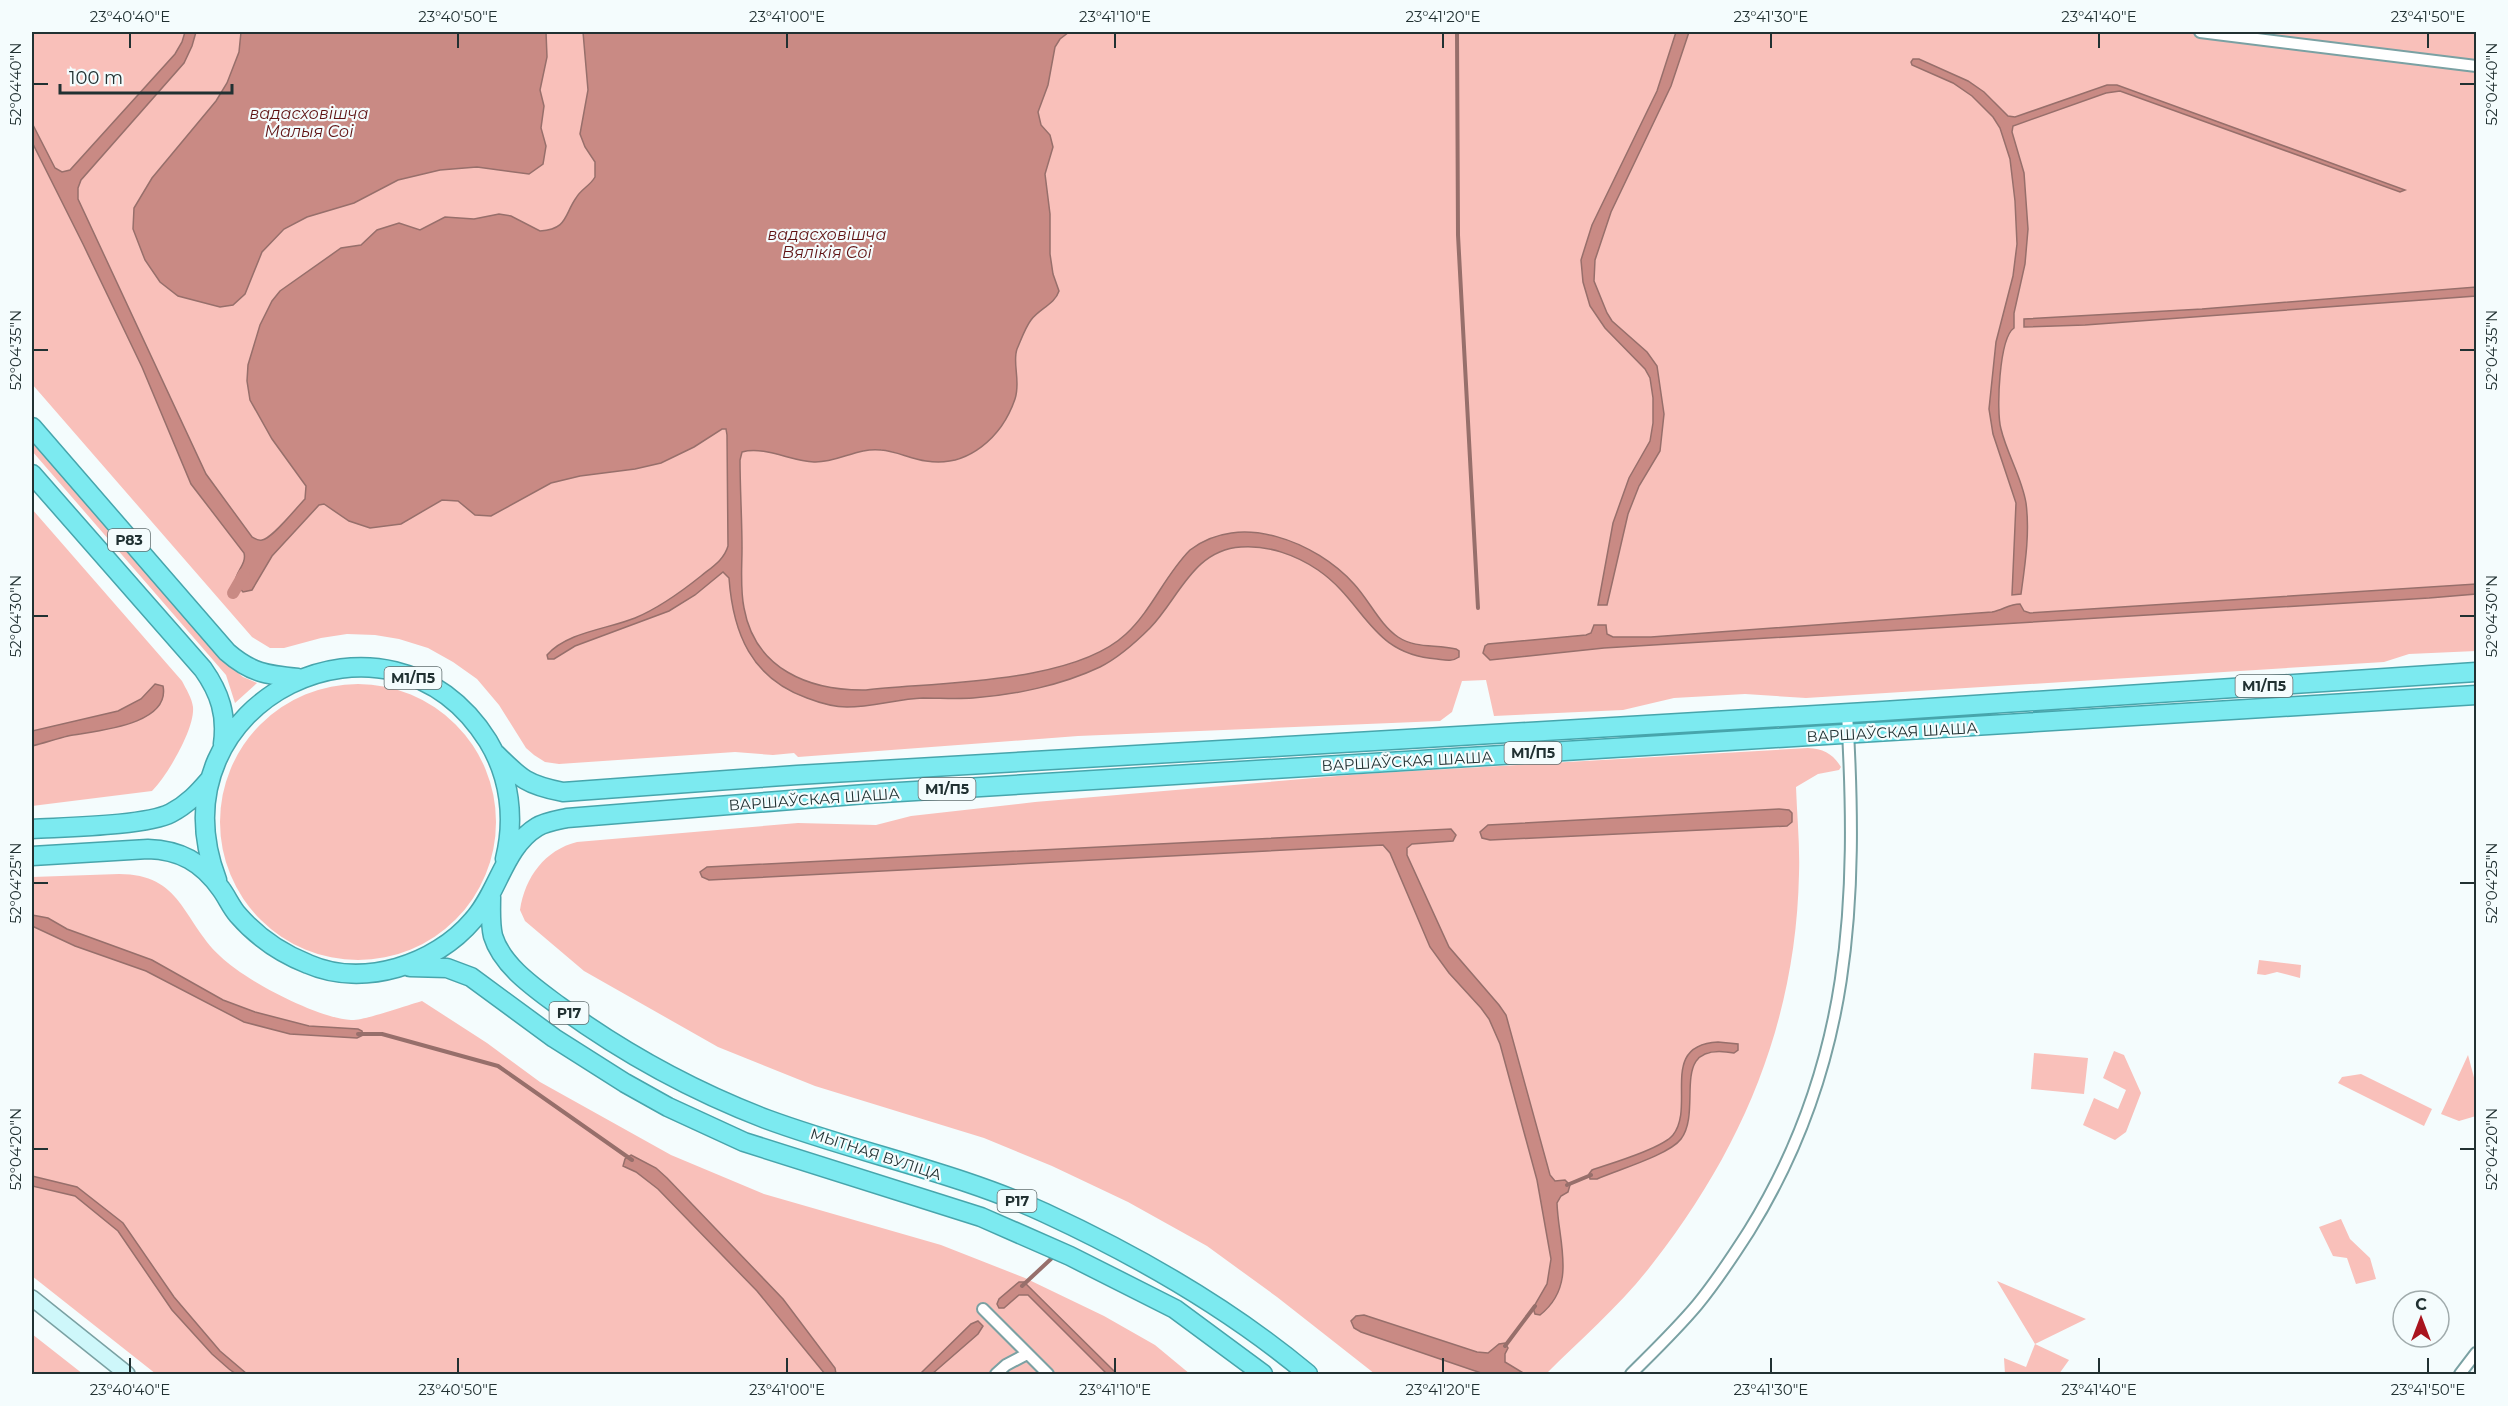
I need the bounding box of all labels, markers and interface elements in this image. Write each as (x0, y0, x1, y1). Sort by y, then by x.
text: 23°40'40"E (90, 7, 170, 26)
text: 23°40'50"E (418, 7, 498, 26)
text: 23°41'00"E (749, 7, 825, 26)
text: 23°41'10"E (1079, 7, 1151, 26)
text: 23°41'20"E (1406, 7, 1480, 26)
text: 23°41'30"E (1734, 7, 1808, 26)
text: 23°41'40"E (2061, 7, 2137, 26)
text: 23°41'50"E (2391, 7, 2465, 26)
text: 52°04'40"N (6, 43, 25, 125)
text: 52°04'40"N (2482, 43, 2501, 125)
scale bar (60, 57, 232, 95)
text: 100 m (69, 67, 123, 89)
water label: вадасховішча Малыя Соі (250, 104, 368, 141)
water label: вадасховішча Вялікія Соі (768, 225, 886, 262)
text: 52°04'35"N (6, 310, 25, 390)
text: 52°04'35"N (2482, 310, 2501, 390)
road number: Р83 (108, 529, 150, 551)
text: 52°04'30"N (6, 575, 25, 657)
text: 52°04'30"N (2482, 575, 2501, 657)
road number: М1/П5 (384, 667, 442, 689)
road number: М1/П5 (2236, 675, 2292, 697)
street label: ВАРШАЎСКАЯ ШАША (1806, 718, 1978, 746)
road number: М1/П5 (1504, 742, 1562, 764)
street label: ВАРШАЎСКАЯ ШАША (1321, 747, 1493, 775)
road number: М1/П5 (918, 778, 976, 800)
street label: ВАРШАЎСКАЯ ШАША (728, 784, 900, 814)
text: 52°04'25"N (6, 843, 25, 923)
text: 52°04'25"N (2482, 843, 2501, 923)
road number: Р17 (550, 1002, 588, 1024)
text: 52°04'20"N (6, 1108, 25, 1190)
text: 52°04'20"N (2482, 1108, 2501, 1190)
street label: МЫТНАЯ ВУЛІЦА (808, 1124, 944, 1184)
road number: Р17 (998, 1190, 1036, 1212)
north arrow (2391, 1289, 2451, 1349)
text: С (2415, 1295, 2427, 1314)
text: 23°40'40"E (90, 1380, 170, 1399)
text: 23°40'50"E (418, 1380, 498, 1399)
text: 23°41'00"E (749, 1380, 825, 1399)
text: 23°41'10"E (1079, 1380, 1151, 1399)
text: 23°41'20"E (1406, 1380, 1480, 1399)
text: 23°41'30"E (1734, 1380, 1808, 1399)
text: 23°41'40"E (2061, 1380, 2137, 1399)
text: 23°41'50"E (2391, 1380, 2465, 1399)

